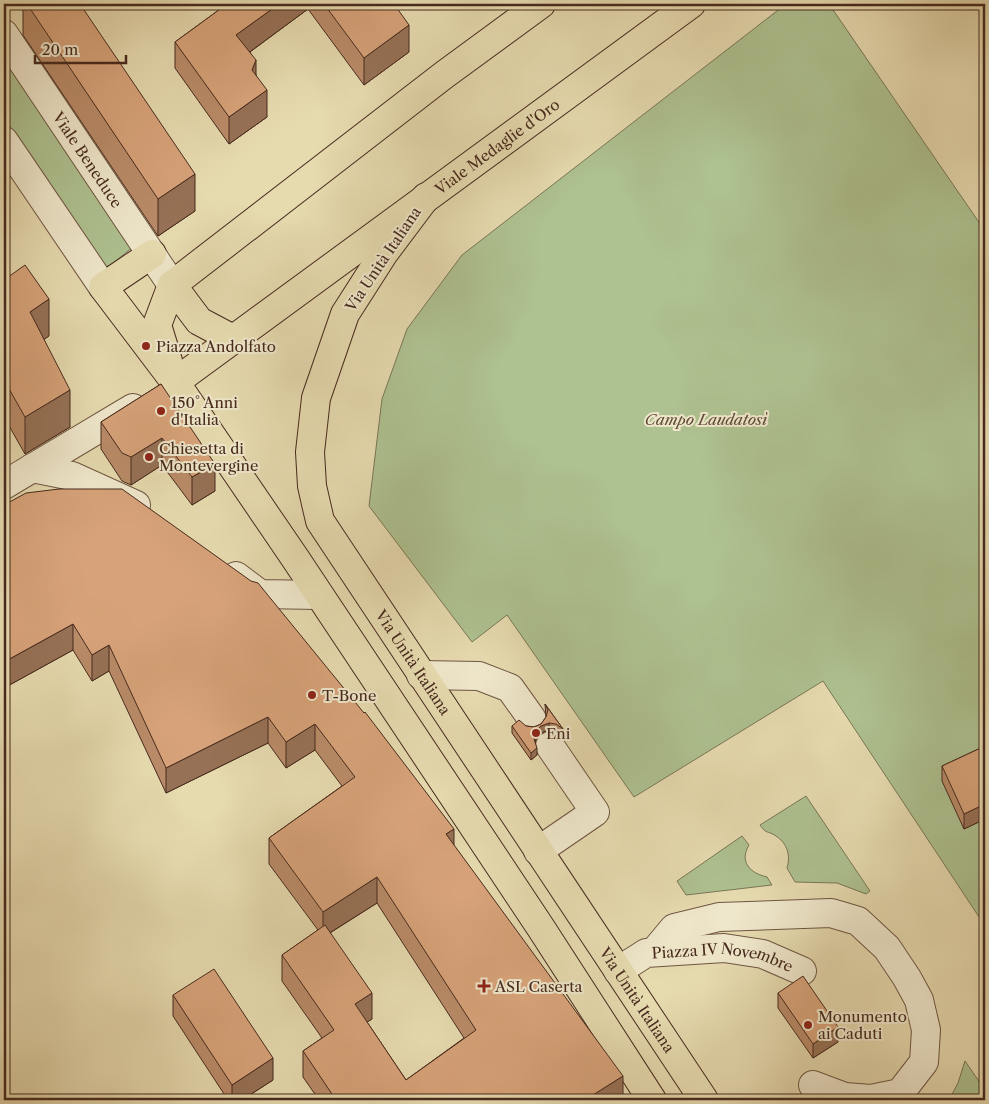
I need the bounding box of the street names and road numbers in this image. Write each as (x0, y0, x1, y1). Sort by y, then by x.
street label: Viale Medaglie d'Oro (430, 94, 563, 199)
street label: Viale Beneduce (49, 107, 127, 211)
street label: Via Unità Italiana (340, 203, 425, 316)
street label: Via Unità Italiana (371, 605, 455, 718)
street label: Piazza IV Novembre (651, 938, 796, 976)
street label: Via Unità Italiana (595, 943, 679, 1056)

